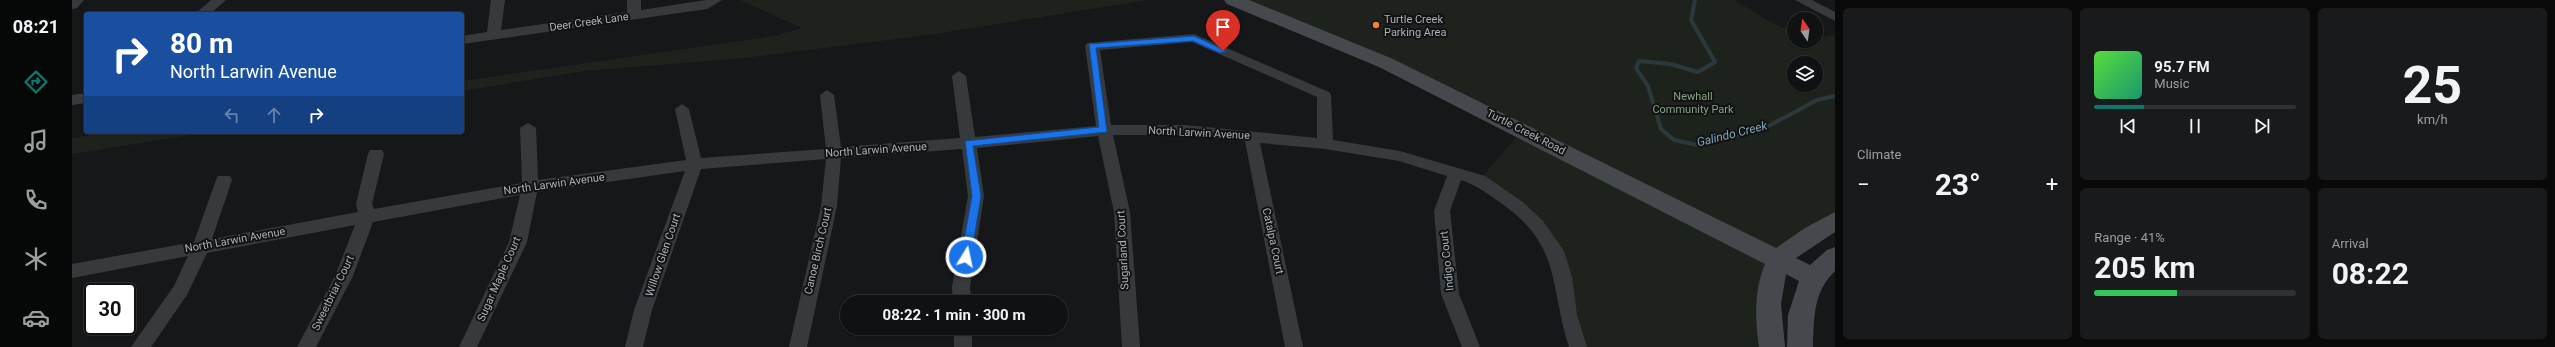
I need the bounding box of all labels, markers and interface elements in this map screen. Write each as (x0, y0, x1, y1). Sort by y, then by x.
street label: Deer Creek Lane (549, 10, 630, 34)
pin (1206, 10, 1240, 51)
north arrow (1787, 12, 1823, 48)
map controls (1787, 12, 1823, 92)
place label: Turtle Creek Parking Area (1384, 13, 1446, 39)
text: 08:21 (13, 16, 59, 37)
icon: arrive (1212, 16, 1234, 38)
marker: Turtle Creek Parking Area (1371, 20, 1381, 30)
text: 80 m (170, 27, 233, 60)
icon: right (104, 28, 156, 80)
text: 25 (2402, 55, 2462, 116)
button: layers (1787, 56, 1823, 92)
text: 95.7 FM (2154, 58, 2210, 76)
text: North Larwin Avenue (170, 61, 337, 82)
icon: directions (22, 68, 50, 96)
text: Music (2154, 76, 2190, 91)
park label: Newhall Community Park (1652, 90, 1734, 116)
icon: left (221, 104, 243, 126)
icon: ahead (263, 104, 285, 126)
icon: right (305, 104, 327, 126)
street label: Turtle Creek Road (1484, 106, 1568, 158)
text: km/h (2417, 112, 2448, 127)
icon: previous (2117, 115, 2139, 137)
icon: pause (2184, 115, 2206, 137)
icon: next (2251, 115, 2273, 137)
water label: Galindo Creek (1695, 118, 1770, 150)
street label: North Larwin Avenue (1148, 124, 1250, 142)
icon: music (22, 127, 50, 155)
street label: North Larwin Avenue (825, 140, 927, 160)
text: Climate (1857, 147, 1901, 162)
text: 23° (1935, 167, 1981, 202)
street label: North Larwin Avenue (503, 170, 606, 198)
text: − (1857, 172, 1870, 197)
text: + (2046, 172, 2058, 197)
icon: phone (22, 186, 50, 214)
street label: Canoe Birch Court (802, 206, 834, 296)
street label: Catalpa Court (1260, 207, 1286, 276)
street label: Sugarland Court (1114, 210, 1132, 290)
street label: Willow Glen Court (643, 211, 683, 298)
street label: North Larwin Avenue (184, 225, 286, 255)
street label: Indigo Court (1437, 230, 1457, 292)
text: Range · 41% (2094, 230, 2165, 245)
street label: Sugar Maple Court (474, 234, 524, 323)
position arrow (945, 236, 987, 278)
text: Arrival (2332, 236, 2369, 251)
icon: climate (22, 245, 50, 273)
text: 205 km (2094, 250, 2195, 285)
street label: Sweetbriar Court (309, 253, 357, 333)
text: 08:22 (2332, 256, 2409, 291)
speed limit sign: 30 (84, 283, 136, 335)
icon: car (22, 304, 50, 332)
text: 08:22 · 1 min · 300 m (883, 306, 1025, 324)

